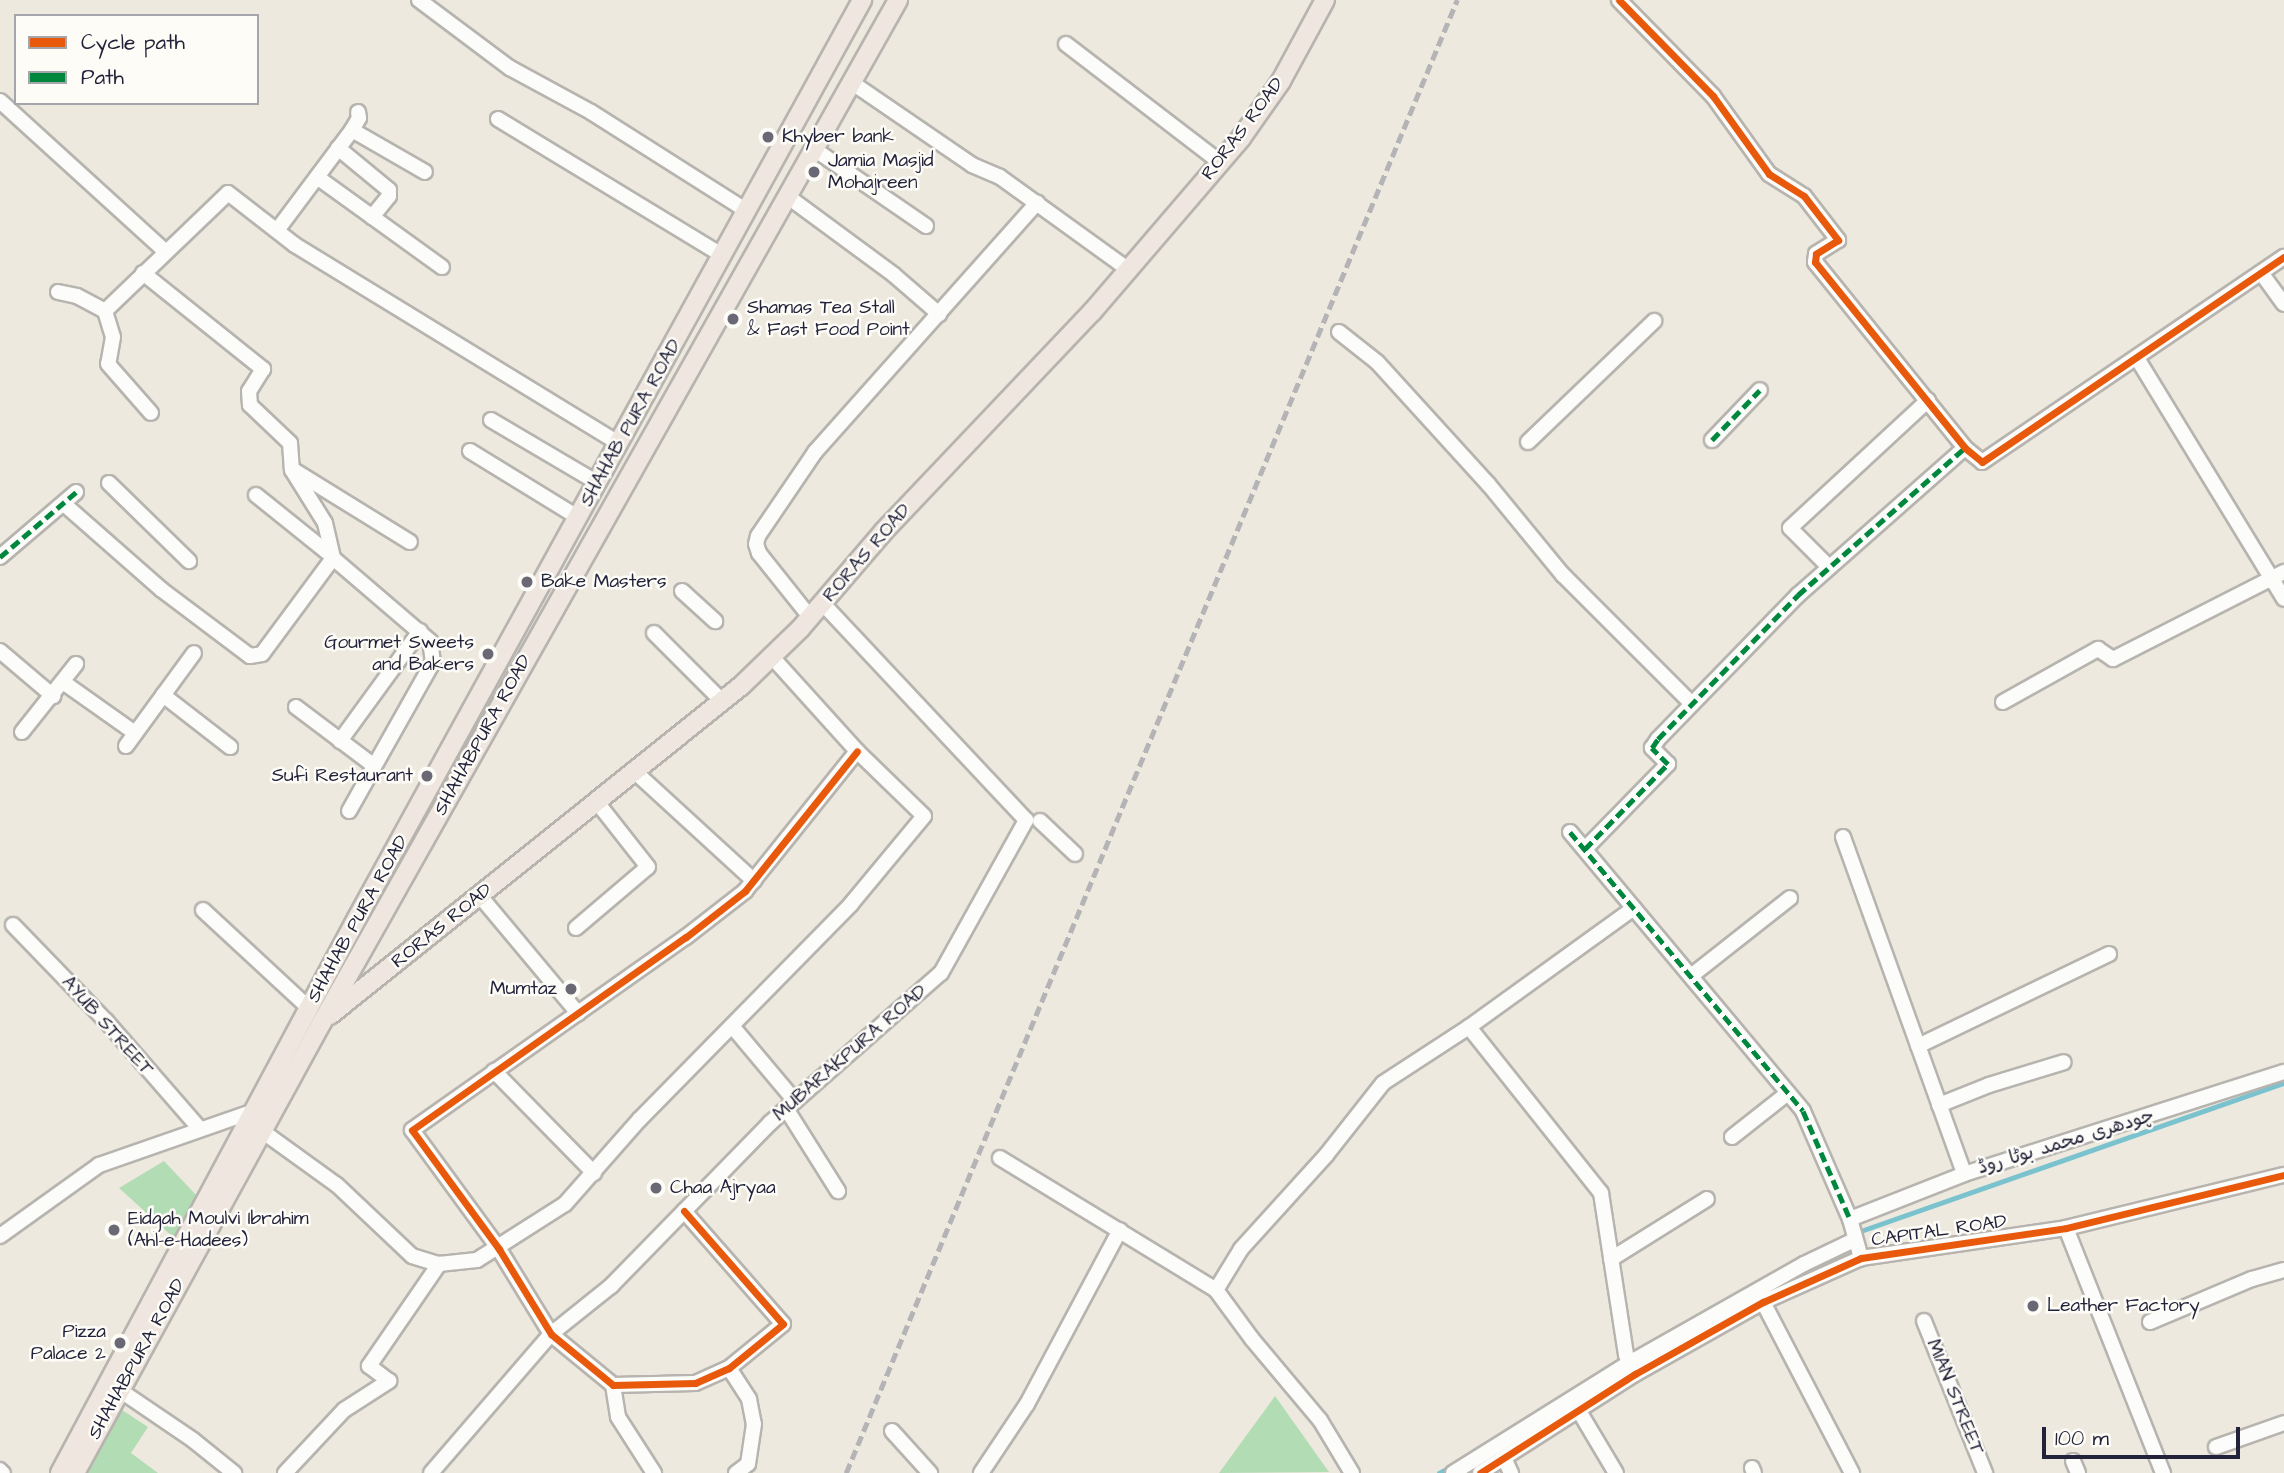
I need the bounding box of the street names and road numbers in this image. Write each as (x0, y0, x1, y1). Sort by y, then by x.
street label: RORAS ROAD (1197, 73, 1289, 185)
street label: SHAHAB PURA ROAD (576, 335, 686, 511)
street label: RORAS ROAD (818, 499, 916, 607)
street label: SHAHABPURA ROAD (429, 651, 537, 819)
street label: SHAHAB PURA ROAD (303, 831, 413, 1007)
street label: RORAS ROAD (387, 879, 497, 973)
street label: AYUB STREET (56, 972, 158, 1080)
street label: MUBARAKPURA ROAD (768, 980, 932, 1126)
street label: چودھری محمد بوٹا روڈ (1975, 1104, 2157, 1180)
street label: CAPITAL ROAD (1870, 1210, 2008, 1252)
street label: SHAHABPURA ROAD (83, 1275, 191, 1443)
street label: MIAN STREET (1922, 1336, 1988, 1458)

